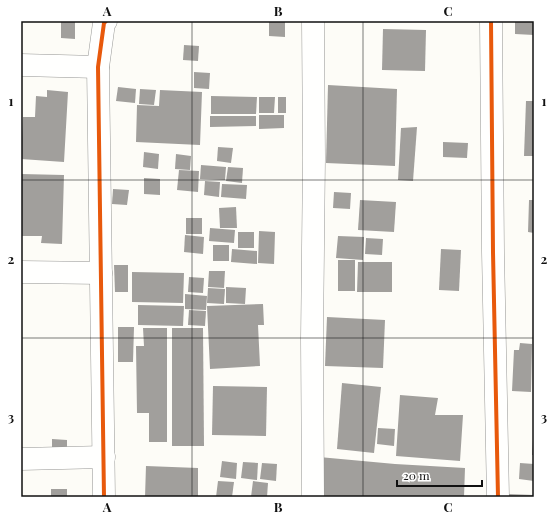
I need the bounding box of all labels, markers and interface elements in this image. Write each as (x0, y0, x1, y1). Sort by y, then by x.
text: A (102, 2, 112, 19)
text: B (274, 2, 283, 19)
text: C (443, 2, 453, 19)
text: 1 (9, 92, 14, 109)
text: 1 (542, 92, 547, 109)
text: 2 (8, 250, 15, 267)
text: 2 (541, 250, 548, 267)
text: 3 (8, 408, 14, 425)
text: 3 (541, 408, 547, 425)
scale bar (397, 462, 482, 488)
text: 20 m (403, 467, 430, 483)
text: A (102, 498, 112, 515)
text: B (274, 498, 283, 515)
text: C (443, 498, 453, 515)

